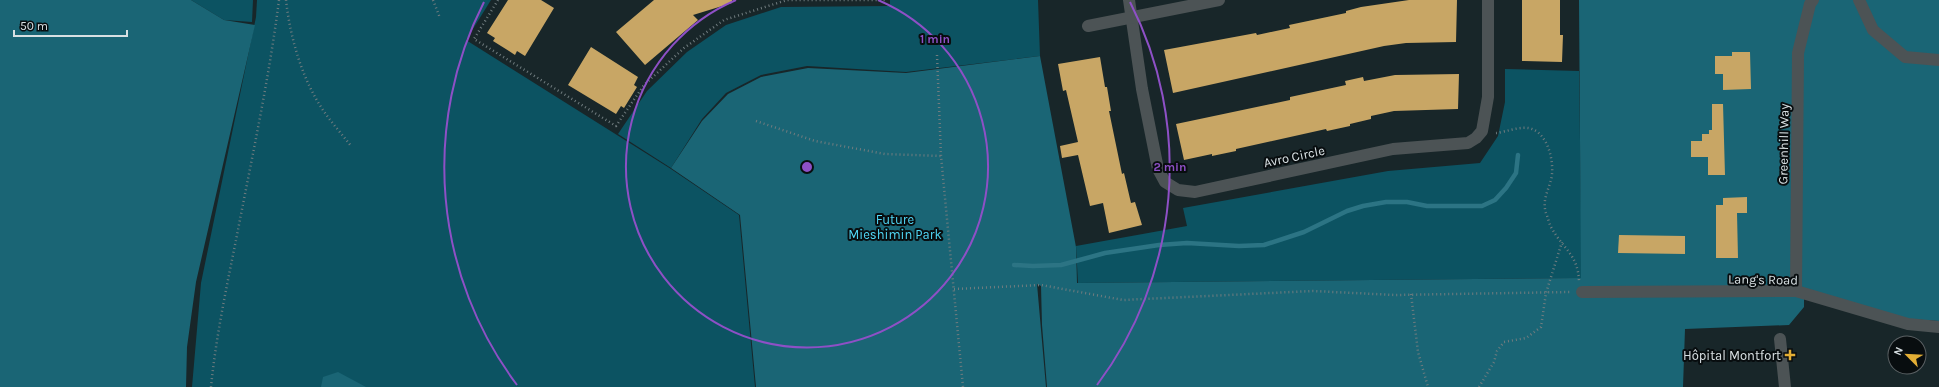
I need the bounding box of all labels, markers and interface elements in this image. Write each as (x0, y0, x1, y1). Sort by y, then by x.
scale bar (14, 12, 127, 38)
text: 50 m (20, 19, 48, 33)
text: 1 min (920, 32, 950, 46)
street label: Greenhill Way (1775, 103, 1792, 185)
street label: Avro Circle (1262, 143, 1326, 170)
centre of rings (800, 160, 814, 174)
text: 2 min (1153, 160, 1187, 174)
park label: Future Mieshimin Park (848, 212, 942, 242)
street label: Lang's Road (1728, 271, 1798, 288)
north arrow (1887, 335, 1927, 375)
text: N (1891, 345, 1906, 357)
place label: Hôpital Montfort (1683, 348, 1781, 363)
marker: Hôpital Montfort (1784, 349, 1796, 361)

